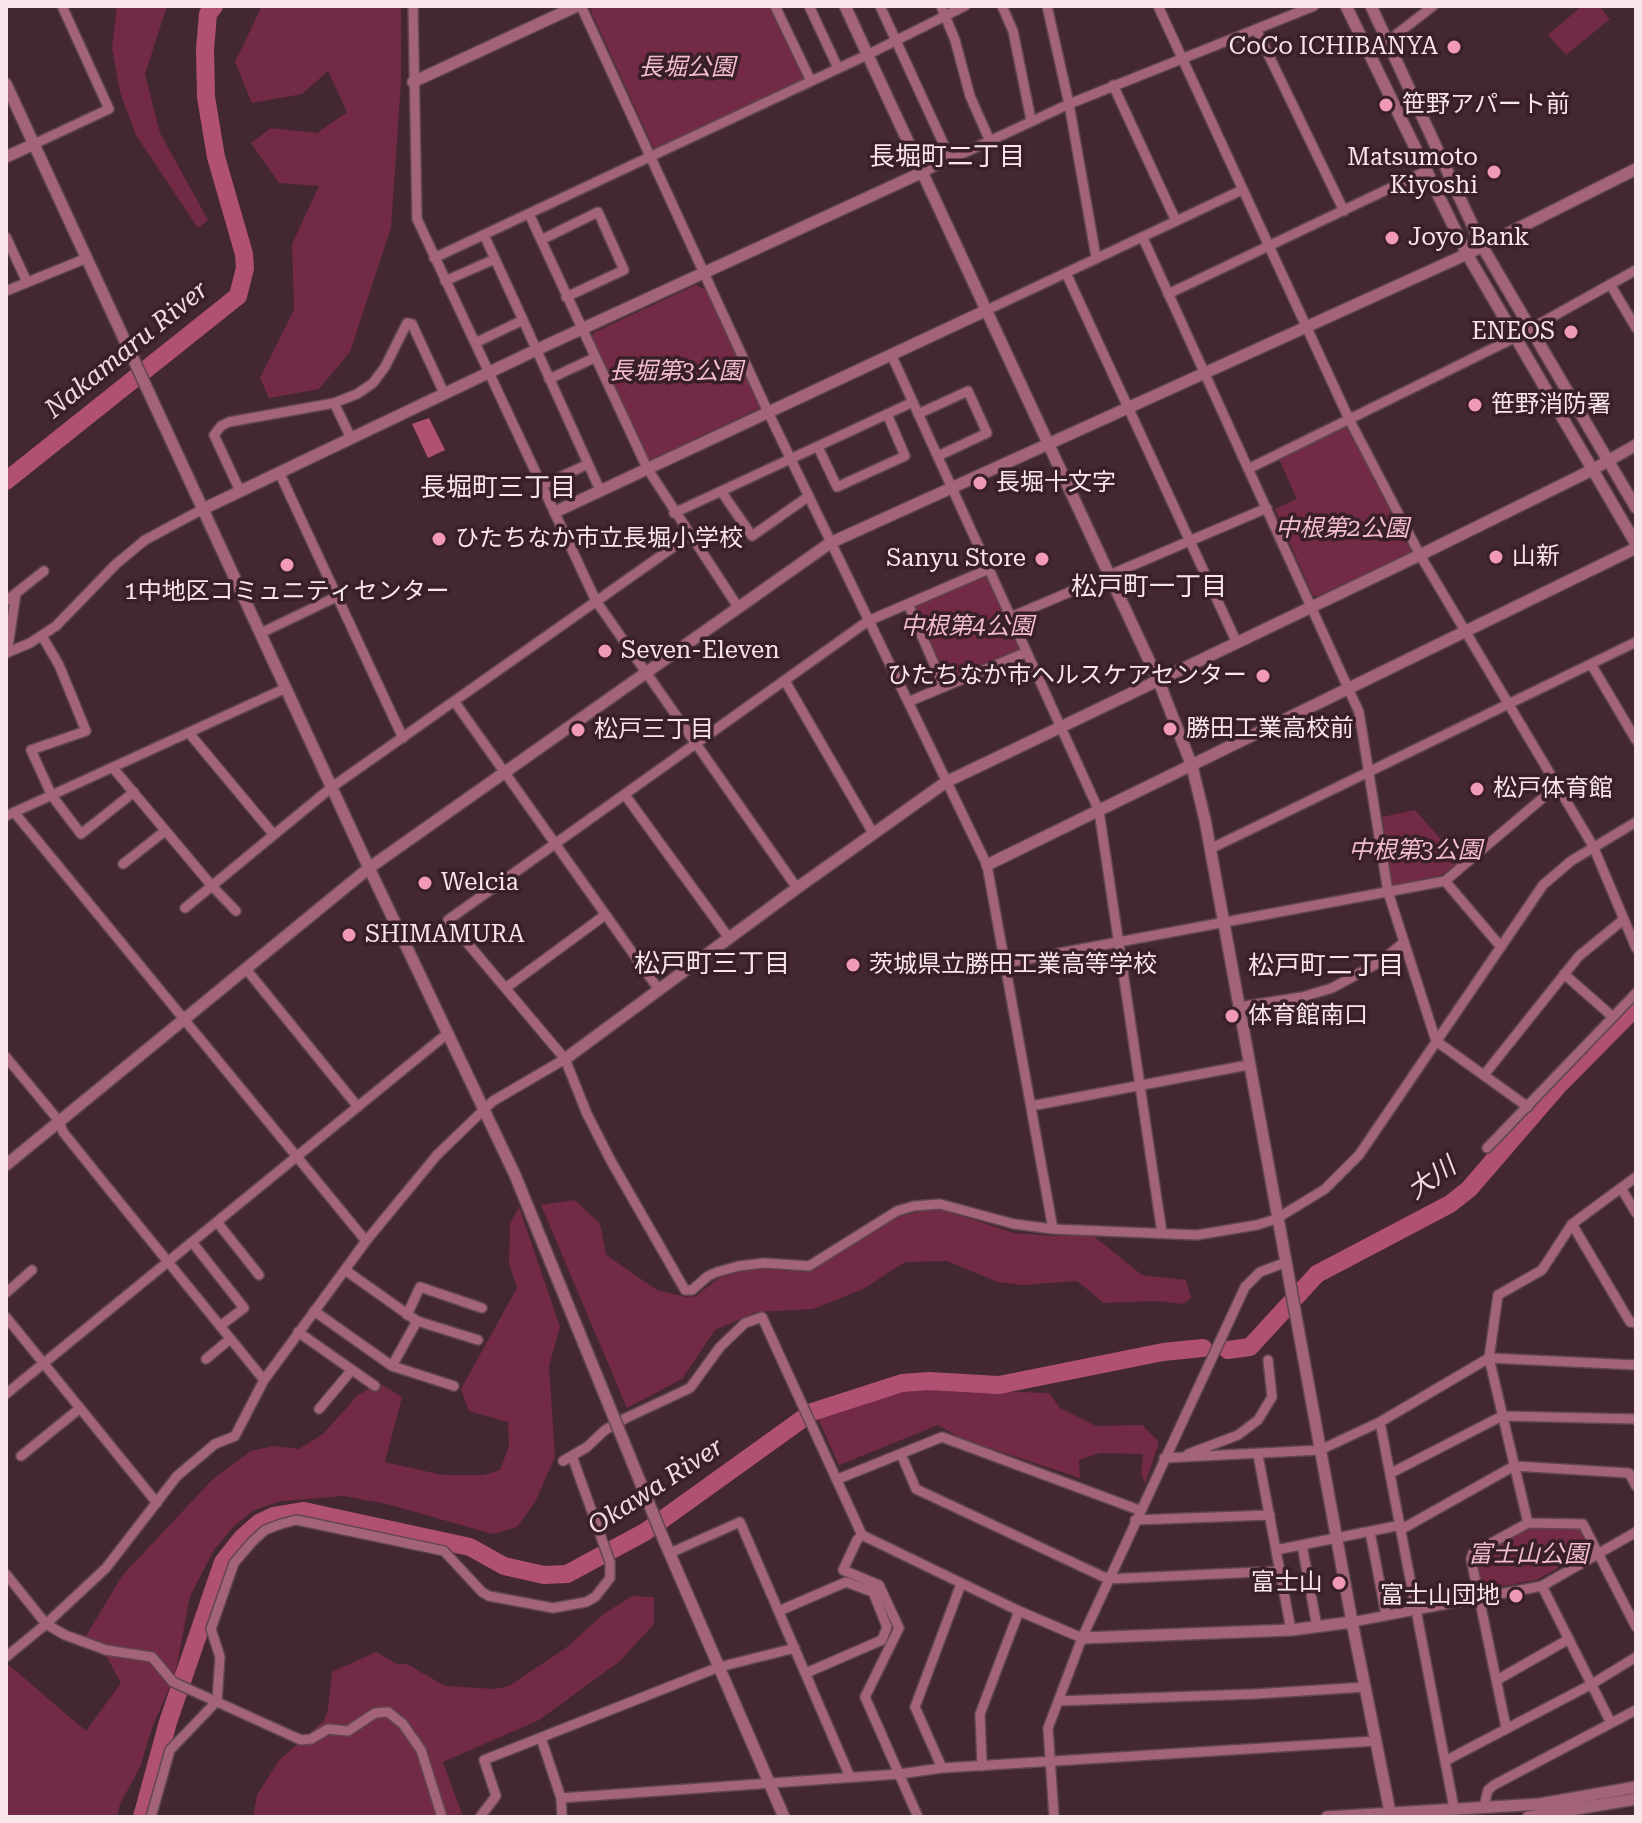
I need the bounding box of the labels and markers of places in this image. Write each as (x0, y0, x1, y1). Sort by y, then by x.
place label: CoCo ICHIBANYA (1229, 33, 1438, 61)
marker: CoCo ICHIBANYA (1445, 38, 1463, 56)
place label: 笹野アパート前 (1402, 91, 1570, 119)
marker: 笹野アパート前 (1377, 96, 1395, 114)
place label: Matsumoto Kiyoshi (1347, 144, 1478, 200)
marker: Matsumoto Kiyoshi (1485, 163, 1503, 181)
place label: Joyo Bank (1408, 224, 1529, 252)
marker: Joyo Bank (1383, 229, 1401, 247)
place label: ENEOS (1471, 318, 1555, 346)
marker: ENEOS (1562, 323, 1580, 341)
place label: 笹野消防署 (1491, 391, 1611, 419)
marker: 笹野消防署 (1466, 396, 1484, 414)
place label: 長堀十文字 (996, 469, 1116, 497)
marker: 長堀十文字 (971, 474, 989, 492)
place label: ひたちなか市立長堀小学校 (455, 525, 743, 553)
marker: ひたちなか市立長堀小学校 (430, 530, 448, 548)
place label: 山新 (1512, 543, 1560, 571)
place label: Sanyu Store (886, 545, 1026, 573)
marker: 山新 (1487, 548, 1505, 566)
marker: Sanyu Store (1033, 550, 1051, 568)
marker: 1中地区コミュニティセンター (278, 556, 296, 574)
place label: 1中地区コミュニティセンター (124, 578, 450, 606)
place label: Seven-Eleven (621, 637, 780, 665)
marker: Seven-Eleven (596, 642, 614, 660)
place label: ひたちなか市ヘルスケアセンター (887, 662, 1247, 690)
marker: ひたちなか市ヘルスケアセンター (1254, 667, 1272, 685)
place label: 勝田工業高校前 (1186, 715, 1354, 743)
place label: 松戸三丁目 (594, 716, 714, 744)
marker: 勝田工業高校前 (1161, 720, 1179, 738)
marker: 松戸三丁目 (569, 721, 587, 739)
place label: 松戸体育館 (1493, 775, 1613, 803)
marker: 松戸体育館 (1468, 780, 1486, 798)
place label: Welcia (441, 869, 519, 897)
marker: Welcia (416, 874, 434, 892)
place label: SHIMAMURA (365, 921, 525, 949)
marker: SHIMAMURA (340, 926, 358, 944)
place label: 茨城県立勝田工業高等学校 (869, 951, 1157, 979)
marker: 茨城県立勝田工業高等学校 (844, 956, 862, 974)
place label: 体育館南口 (1248, 1002, 1368, 1030)
marker: 体育館南口 (1223, 1007, 1241, 1025)
place label: 富士山 (1251, 1569, 1323, 1597)
marker: 富士山 (1330, 1574, 1348, 1592)
place label: 富士山団地 (1380, 1582, 1500, 1610)
marker: 富士山団地 (1507, 1587, 1525, 1605)

